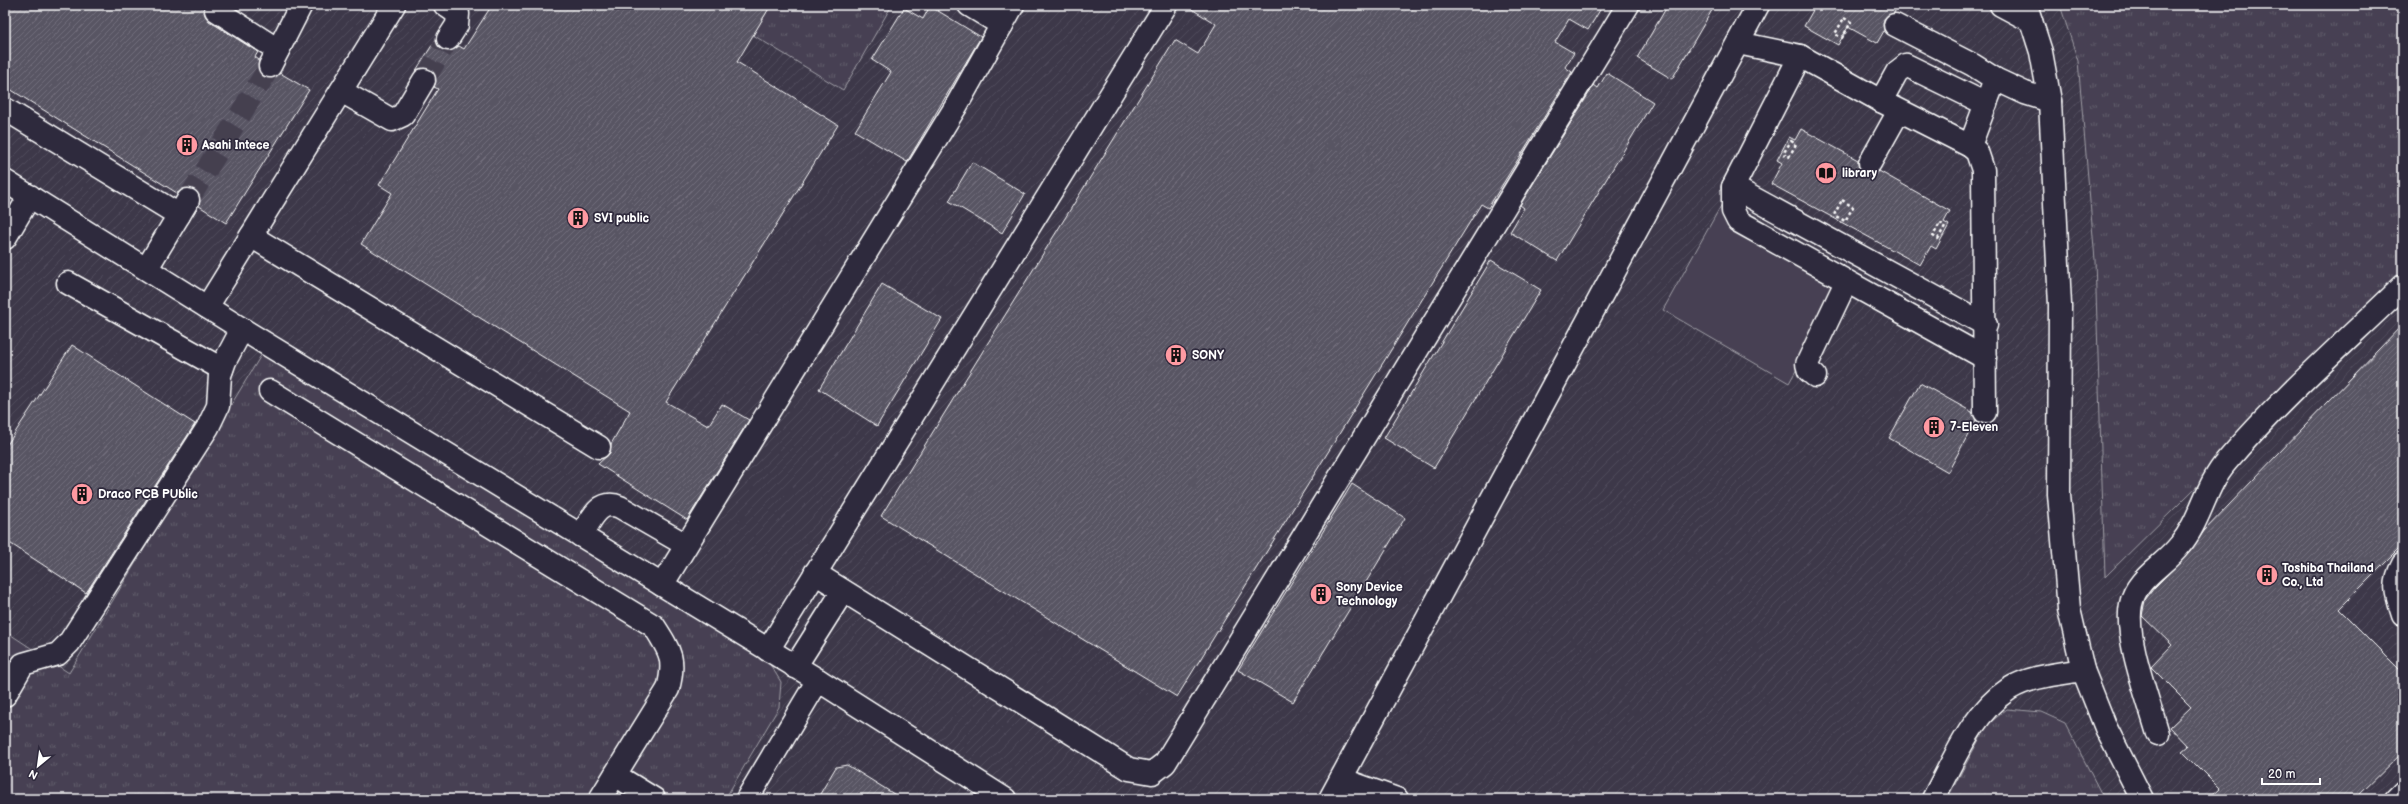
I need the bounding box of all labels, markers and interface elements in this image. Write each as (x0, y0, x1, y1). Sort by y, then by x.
building icon: Asahi Intece (174, 132, 200, 158)
place label: Asahi Intece (201, 138, 270, 153)
library icon: library (1813, 160, 1839, 186)
place label: library (1842, 166, 1877, 181)
building icon: SVI public (565, 205, 591, 231)
place label: SVI public (594, 211, 650, 226)
building icon: SONY (1163, 342, 1189, 368)
place label: SONY (1192, 348, 1225, 363)
building icon: 7-Eleven (1921, 414, 1947, 440)
place label: 7-Eleven (1950, 420, 1999, 435)
building icon: Draco PCB PUblic (69, 481, 95, 507)
place label: Draco PCB PUblic (98, 487, 198, 502)
place label: Toshiba Thailand Co., Ltd (2282, 561, 2374, 590)
building icon: Toshiba Thailand Co., Ltd (2254, 562, 2280, 588)
place label: Sony Device Technology (1336, 580, 1403, 609)
building icon: Sony Device Technology (1308, 581, 1334, 607)
north arrow (18, 746, 58, 786)
scale bar (2262, 760, 2320, 786)
text: N (27, 767, 40, 782)
text: 20 m (2268, 767, 2295, 782)

